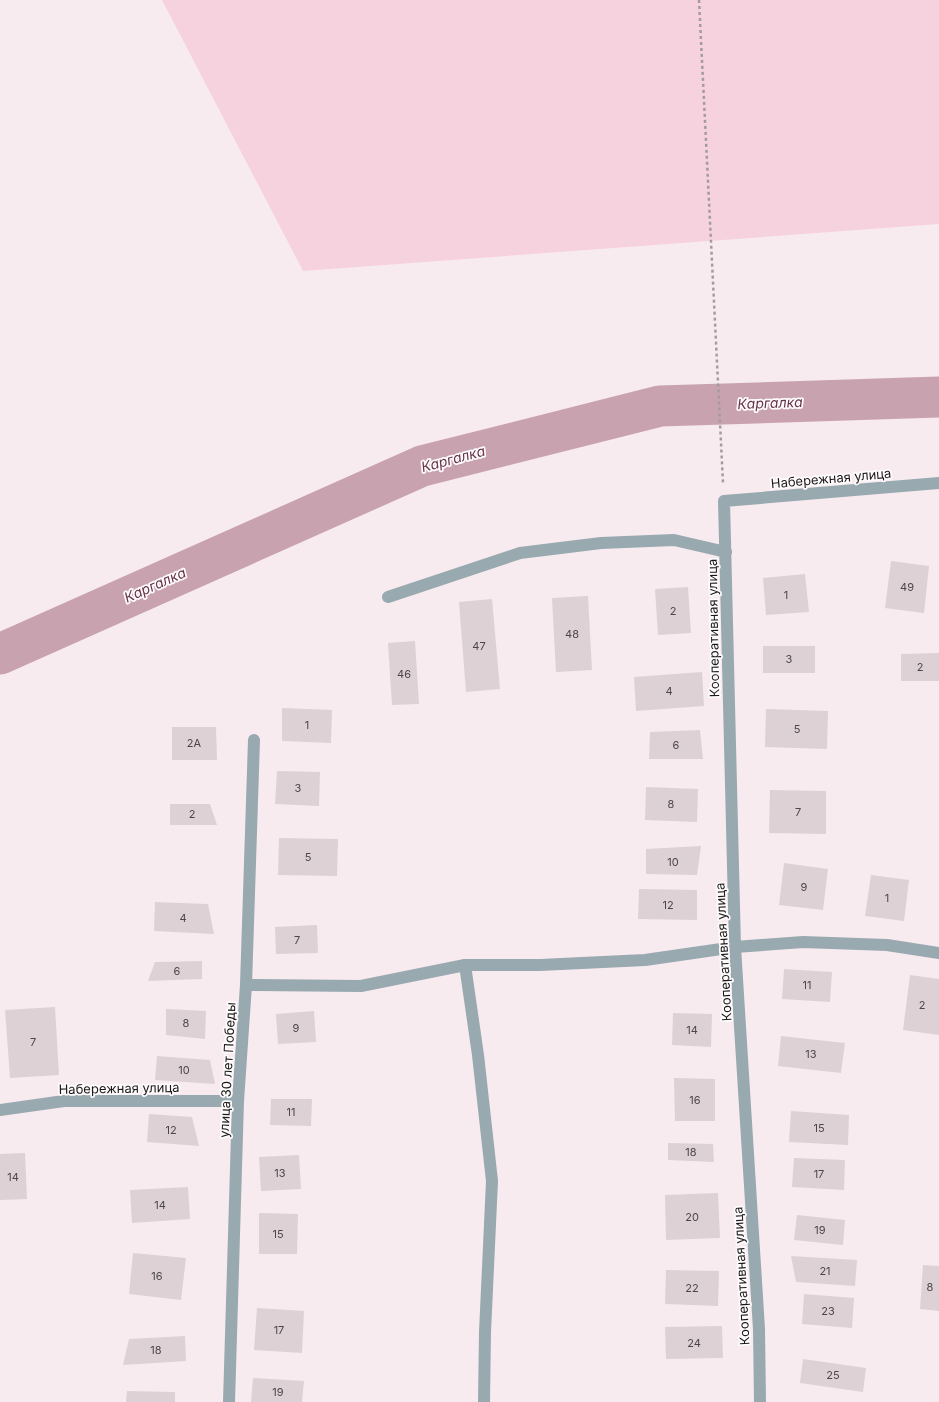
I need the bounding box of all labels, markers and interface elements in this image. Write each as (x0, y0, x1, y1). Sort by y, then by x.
water label: Каргалка (737, 393, 803, 412)
water label: Каргалка (419, 442, 487, 475)
street label: Набережная улица (770, 465, 892, 491)
street label: Кооперативная улица (704, 559, 722, 697)
water label: Каргалка (121, 563, 189, 606)
house number: 49 (900, 580, 914, 594)
house number: 1 (784, 588, 788, 602)
house number: 2 (670, 604, 676, 618)
house number: 48 (565, 627, 579, 641)
house number: 47 (472, 639, 486, 653)
house number: 3 (786, 652, 793, 666)
house number: 2 (917, 660, 923, 674)
house number: 46 (397, 667, 411, 681)
house number: 4 (665, 684, 673, 698)
house number: 1 (305, 718, 309, 732)
house number: 5 (794, 722, 801, 736)
house number: 2А (187, 736, 202, 750)
house number: 6 (673, 738, 680, 752)
house number: 3 (295, 781, 302, 795)
house number: 8 (668, 797, 675, 811)
house number: 7 (795, 805, 801, 819)
house number: 2 (189, 807, 195, 821)
house number: 5 (305, 850, 312, 864)
house number: 10 (667, 855, 679, 869)
house number: 9 (801, 880, 808, 894)
street label: Кооперативная улица (711, 882, 735, 1022)
house number: 1 (885, 891, 889, 905)
house number: 12 (662, 898, 674, 912)
house number: 4 (179, 911, 187, 925)
house number: 7 (294, 933, 300, 947)
house number: 6 (174, 964, 181, 978)
house number: 11 (803, 978, 811, 992)
house number: 2 (919, 998, 925, 1012)
street label: улица 30 лет Победы (215, 1002, 239, 1138)
house number: 8 (183, 1016, 190, 1030)
house number: 9 (293, 1021, 300, 1035)
house number: 14 (686, 1023, 698, 1037)
house number: 7 (30, 1035, 36, 1049)
house number: 13 (805, 1047, 817, 1061)
house number: 10 (178, 1063, 190, 1077)
street label: Набережная улица (58, 1079, 180, 1097)
house number: 16 (689, 1093, 701, 1107)
house number: 11 (287, 1105, 295, 1119)
house number: 15 (813, 1121, 825, 1135)
house number: 12 (165, 1123, 177, 1137)
house number: 18 (685, 1145, 697, 1159)
house number: 13 (274, 1166, 286, 1180)
house number: 17 (814, 1167, 824, 1181)
house number: 14 (7, 1170, 19, 1184)
house number: 14 (154, 1198, 166, 1212)
street label: Кооперативная улица (729, 1206, 753, 1346)
house number: 20 (685, 1210, 699, 1224)
house number: 19 (814, 1223, 826, 1237)
house number: 15 (272, 1227, 284, 1241)
house number: 21 (819, 1264, 831, 1278)
house number: 16 (151, 1269, 163, 1283)
house number: 8 (927, 1280, 934, 1294)
house number: 22 (685, 1281, 699, 1295)
house number: 23 (821, 1304, 835, 1318)
house number: 17 (274, 1323, 284, 1337)
house number: 24 (687, 1336, 701, 1350)
house number: 18 (150, 1343, 162, 1357)
house number: 25 (826, 1368, 840, 1382)
house number: 19 (272, 1385, 284, 1399)

